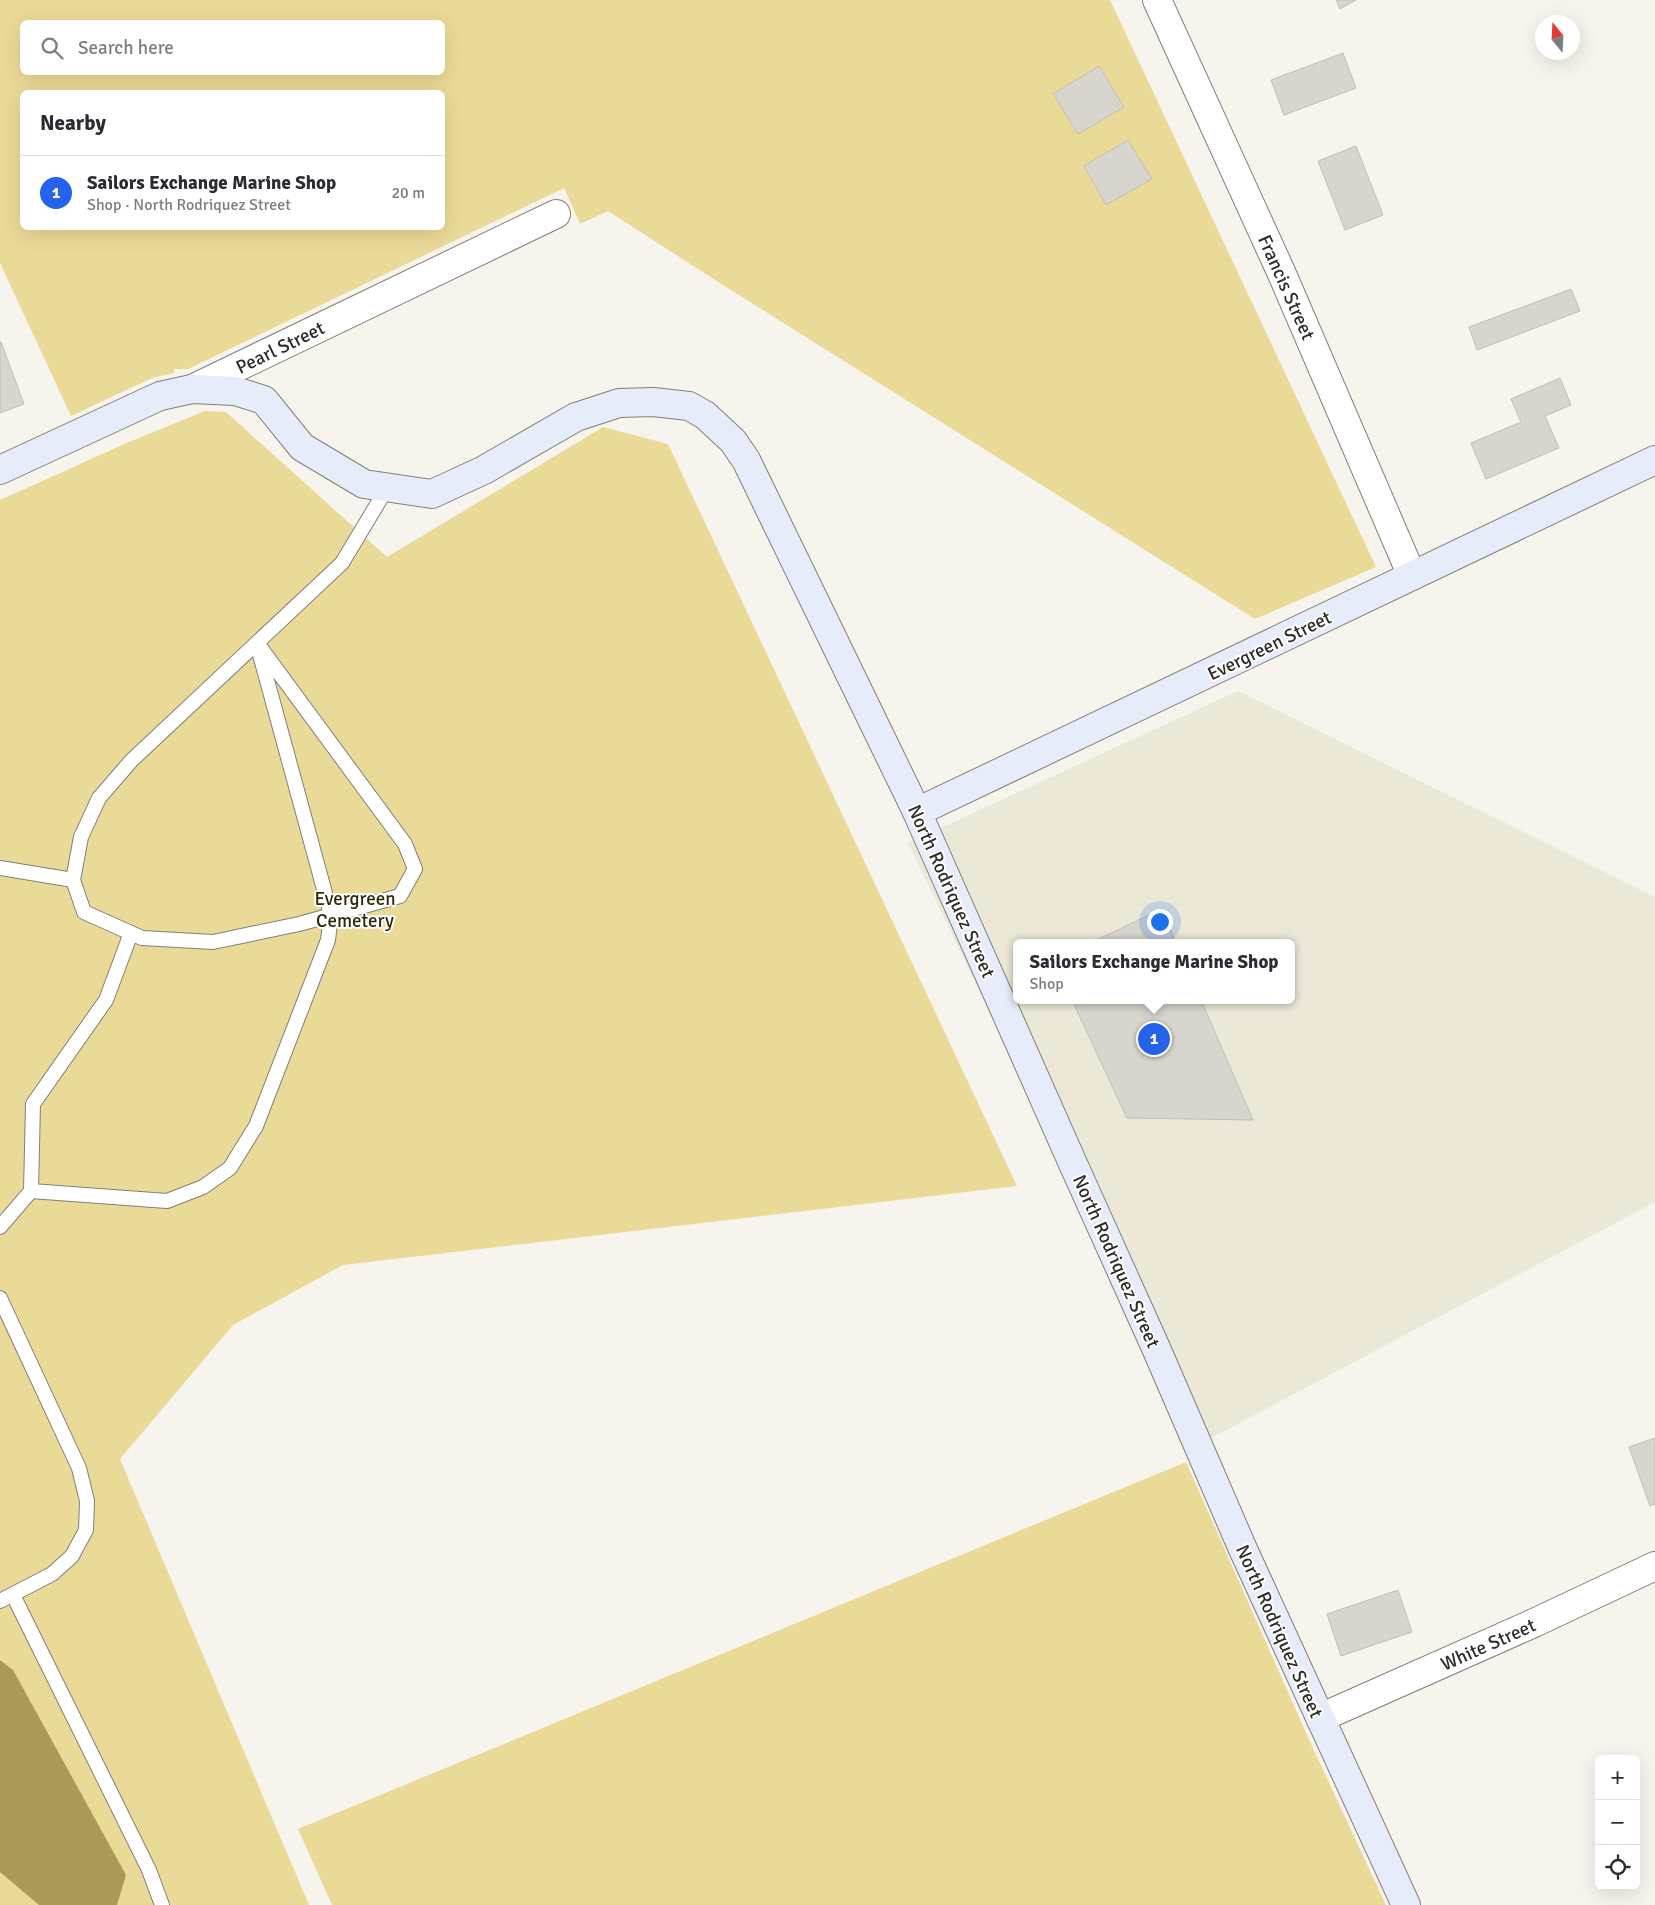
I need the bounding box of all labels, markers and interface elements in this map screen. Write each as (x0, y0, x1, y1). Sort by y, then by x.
north arrow (1535, 15, 1580, 60)
search box (20, 20, 445, 75)
icon: search (38, 34, 66, 62)
text: Search here (78, 36, 174, 60)
text: Nearby (40, 110, 106, 136)
text: Sailors Exchange Marine Shop (87, 171, 336, 195)
text: 1 (52, 183, 60, 203)
text: 20 m (391, 183, 425, 203)
text: Shop · North Rodriquez Street (87, 195, 291, 215)
street label: Francis Street (1252, 231, 1320, 344)
street label: Pearl Street (232, 316, 329, 380)
street label: Evergreen Street (1204, 605, 1336, 686)
street label: North Rodriquez Street (902, 801, 1000, 982)
park label: Evergreen Cemetery (314, 887, 396, 933)
your location (1147, 909, 1173, 935)
popup (1013, 939, 1295, 1004)
text: Sailors Exchange Marine Shop (1029, 950, 1279, 974)
text: Shop (1029, 974, 1064, 994)
pin: 1 (1138, 1020, 1170, 1058)
street label: North Rodriquez Street (1067, 1171, 1165, 1352)
street label: North Rodriquez Street (1230, 1541, 1328, 1722)
street label: White Street (1437, 1613, 1540, 1676)
map controls (1595, 1755, 1640, 1890)
button: + (1595, 1755, 1640, 1800)
button: − (1595, 1800, 1640, 1845)
button: locate (1595, 1845, 1640, 1890)

